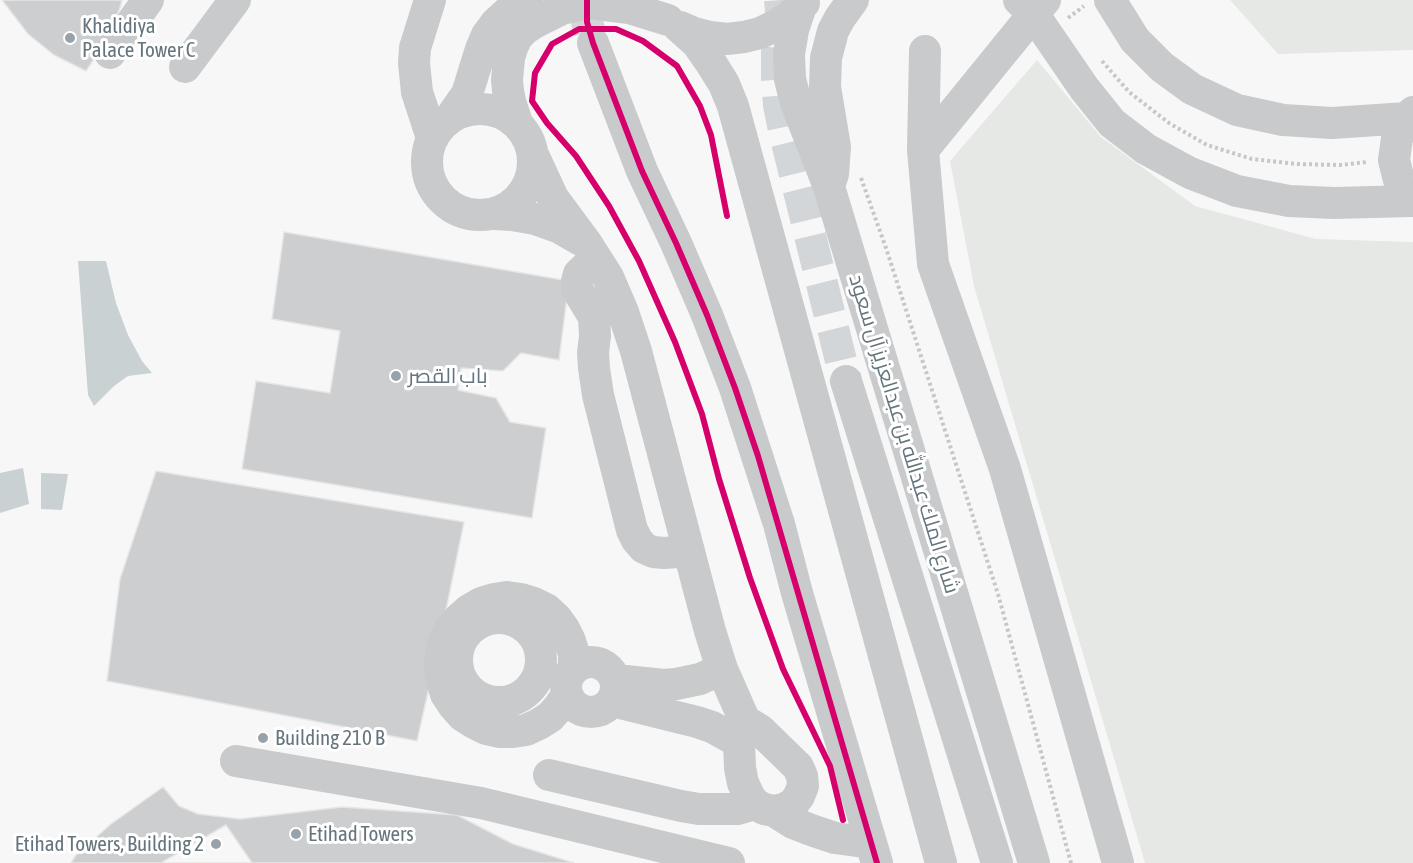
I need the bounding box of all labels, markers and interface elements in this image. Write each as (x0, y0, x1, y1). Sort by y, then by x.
place label: Khalidiya Palace Tower C (82, 13, 195, 63)
marker: Khalidiya Palace Tower C (63, 31, 77, 45)
street label: شارع الملك عبدالله بن عبدالعزيز آل سعود (843, 271, 965, 597)
place label: باب القصر (408, 363, 488, 389)
marker: باب القصر (389, 369, 403, 383)
place label: Building 210 B (275, 725, 385, 751)
marker: Building 210 B (256, 731, 270, 745)
place label: Etihad Towers (308, 821, 414, 847)
marker: Etihad Towers (289, 827, 303, 841)
place label: Etihad Towers, Building 2 (15, 831, 204, 857)
marker: Etihad Towers, Building 2 (209, 837, 223, 851)

